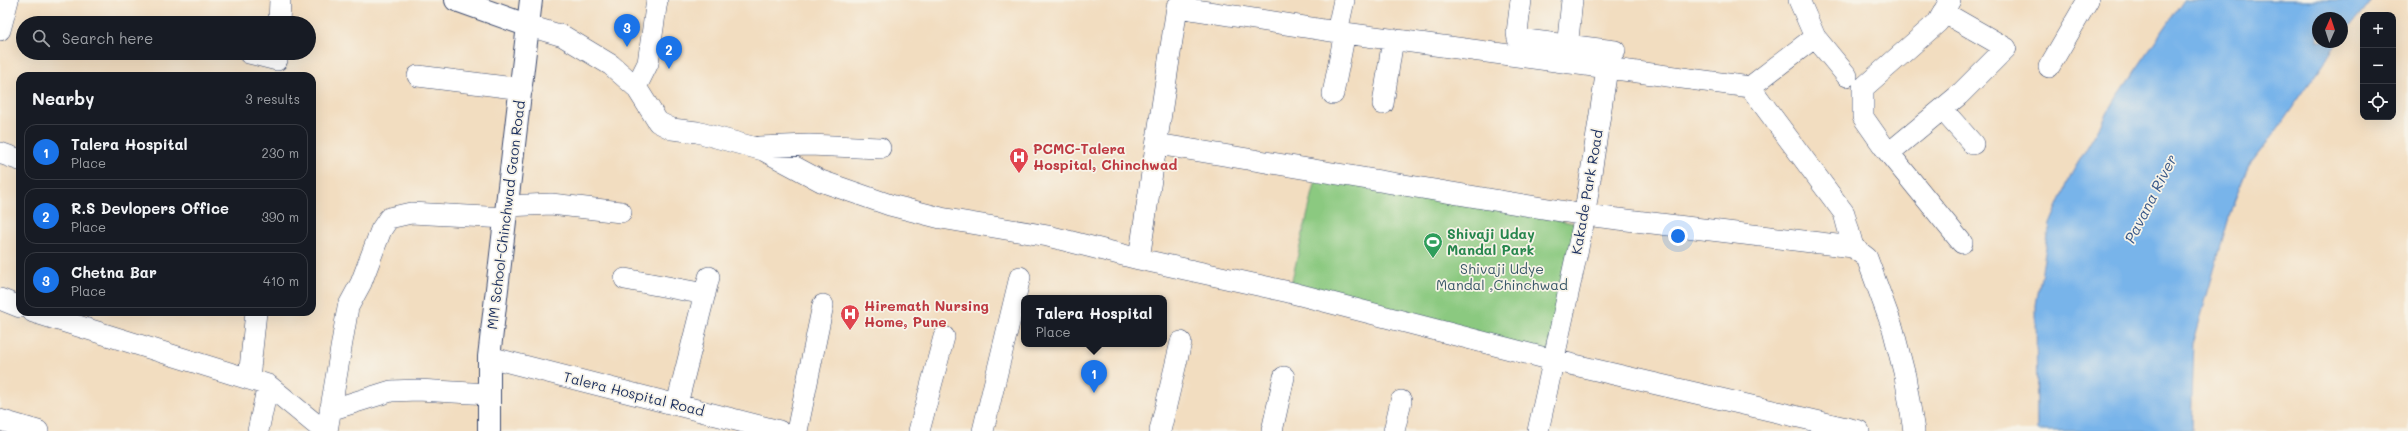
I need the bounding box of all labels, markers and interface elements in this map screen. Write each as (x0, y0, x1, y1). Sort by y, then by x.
north arrow (2312, 12, 2348, 48)
map controls (2360, 12, 2396, 120)
button: + (2360, 12, 2396, 48)
pin: 3 (614, 14, 640, 47)
search box (16, 16, 316, 60)
icon: search (30, 27, 52, 49)
text: Search here (62, 28, 153, 48)
pin: 2 (656, 36, 682, 69)
button: − (2360, 48, 2396, 84)
button: locate (2360, 84, 2396, 120)
text: Nearby (32, 87, 94, 109)
text: 3 results (245, 90, 300, 107)
street label: MM School-Chinchwad Gaon Road (482, 99, 529, 330)
street label: Kakade Park Road (1566, 128, 1607, 256)
text: Talera Hospital (71, 134, 188, 154)
place label: PCMC-Talera Hospital, Chinchwad (1033, 139, 1177, 174)
text: 1 (43, 144, 49, 161)
text: 230 m (262, 144, 299, 161)
hospital icon: PCMC-Talera Hospital, Chinchwad (1008, 146, 1030, 174)
water label: Pavana River (2119, 150, 2181, 246)
text: Place (71, 154, 106, 171)
text: R.S Devlopers Office (71, 198, 229, 218)
text: 2 (42, 208, 50, 225)
text: 390 m (261, 208, 299, 225)
text: Place (71, 218, 106, 235)
place label: Shivaji Uday Mandal Park (1447, 224, 1535, 259)
your location (1668, 226, 1688, 246)
sports icon: Shivaji Uday Mandal Park (1422, 231, 1444, 259)
park label: Shivaji Udye Mandal ,Chinchwad (1436, 259, 1568, 294)
text: Chetna Bar (71, 262, 157, 282)
text: 3 (42, 272, 50, 289)
text: 410 m (263, 272, 299, 289)
text: Place (71, 282, 106, 299)
popup (1021, 295, 1167, 347)
place label: Hiremath Nursing Home, Pune (864, 296, 989, 331)
hospital icon: Hiremath Nursing Home, Pune (839, 303, 861, 331)
text: Talera Hospital (1036, 303, 1152, 323)
text: Place (1036, 323, 1071, 340)
pin: 1 (1081, 360, 1107, 393)
street label: Talera Hospital Road (562, 367, 707, 420)

